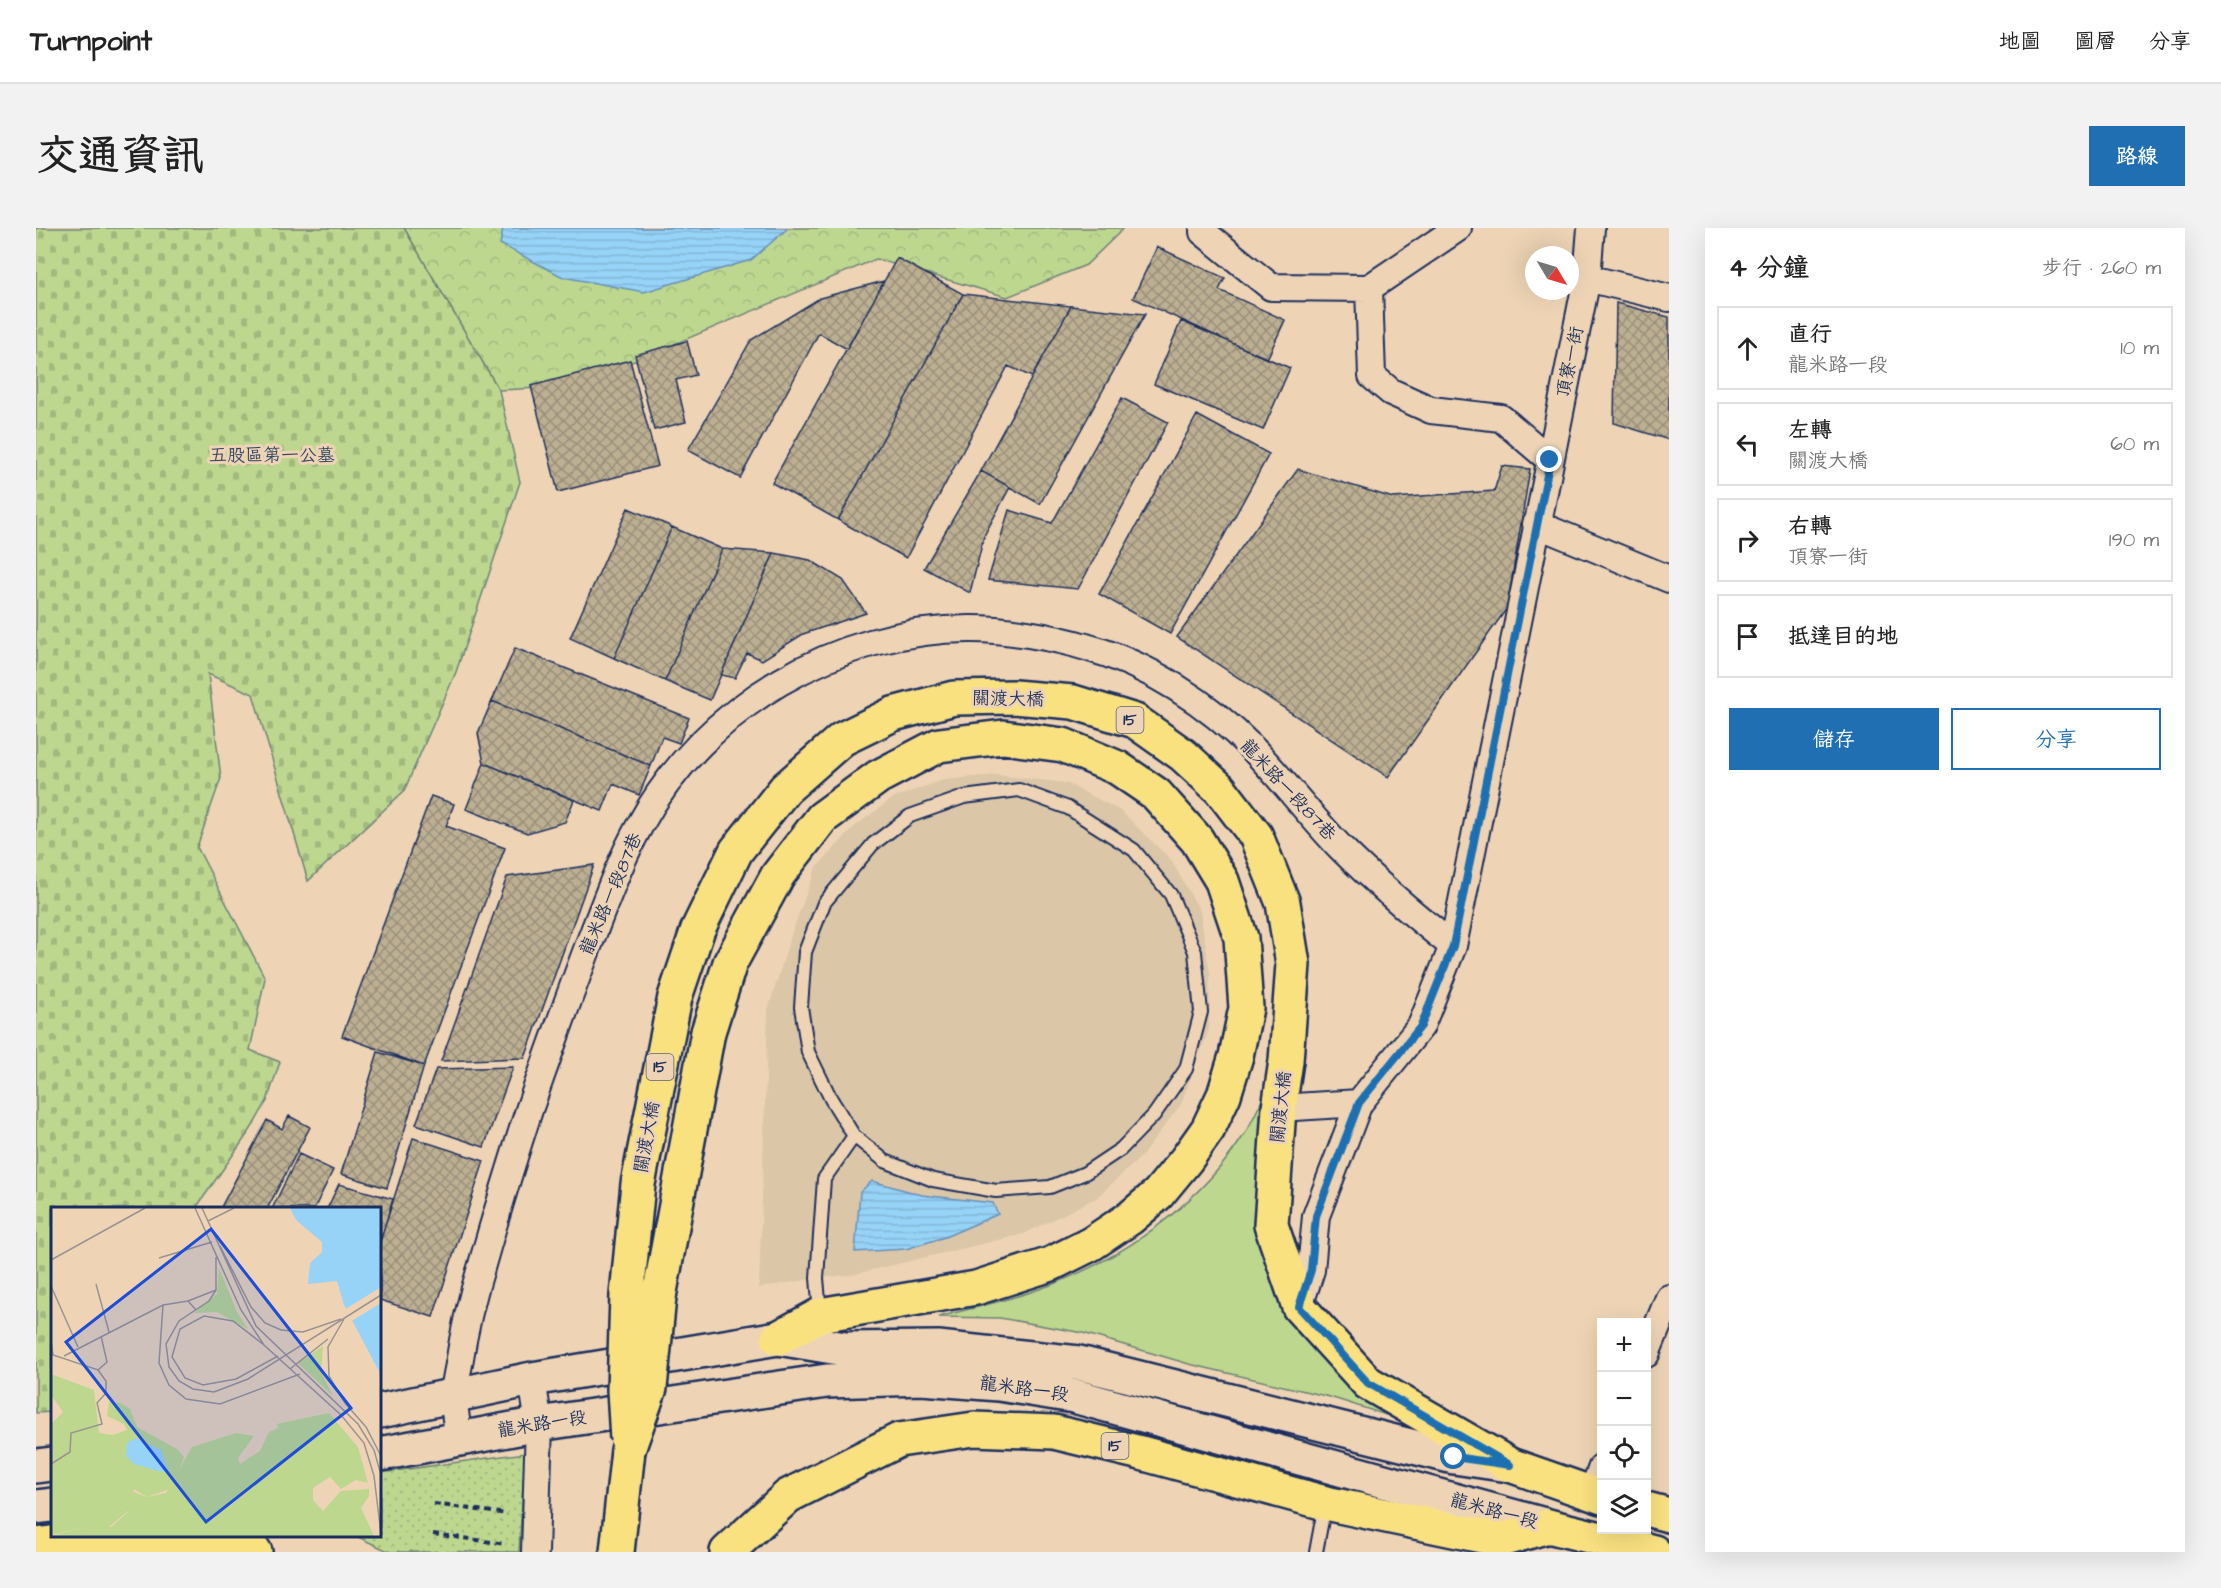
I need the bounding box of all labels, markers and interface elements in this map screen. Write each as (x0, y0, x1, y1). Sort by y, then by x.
text: Turnpoint (30, 22, 152, 61)
text: 地圖 (1999, 27, 2041, 56)
text: 圖層 (2074, 27, 2116, 56)
text: 分享 (2149, 27, 2191, 56)
button: 路線 (2089, 126, 2185, 186)
text: 交通資訊 (36, 128, 204, 186)
north arrow (1525, 246, 1579, 300)
text: 4 分鐘 (1729, 250, 1809, 286)
text: 步行 · 260 m (2042, 254, 2161, 282)
text: 直行 (1788, 319, 1832, 350)
street label: 頂寮一街 (1550, 324, 1590, 400)
icon: ahead (1731, 332, 1764, 365)
text: 10 m (2120, 334, 2159, 362)
text: 龍米路一段 (1788, 351, 1888, 379)
text: 左轉 (1788, 415, 1832, 446)
icon: left (1731, 428, 1764, 461)
text: 60 m (2110, 430, 2159, 458)
park label: 五股區第一公墓 (209, 443, 335, 468)
route end (1536, 446, 1562, 472)
text: 關渡大橋 (1788, 447, 1868, 475)
text: 右轉 (1788, 511, 1832, 542)
icon: right (1731, 524, 1764, 557)
text: 190 m (2109, 526, 2159, 554)
text: 頂寮一街 (1788, 543, 1868, 571)
icon: arrive (1731, 620, 1764, 653)
text: 抵達目的地 (1788, 621, 1898, 652)
street label: 關渡大橋 (972, 686, 1044, 712)
road number: 15 (1116, 707, 1144, 733)
button: 儲存 (1729, 708, 1939, 770)
button: 分享 (1951, 708, 2161, 770)
street label: 龍米路一段87巷 (1234, 734, 1342, 846)
street label: 龍米路一段87巷 (574, 829, 648, 959)
road number: 15 (646, 1054, 674, 1080)
street label: 關渡大橋 (1265, 1070, 1297, 1144)
street label: 關渡大橋 (628, 1099, 666, 1175)
inset map (51, 1207, 381, 1537)
map controls (1597, 1318, 1651, 1534)
button: + (1597, 1318, 1651, 1372)
street label: 龍米路一段 (978, 1370, 1070, 1408)
button: − (1597, 1372, 1651, 1426)
street label: 龍米路一段 (496, 1405, 588, 1443)
button: locate (1597, 1426, 1651, 1480)
road number: 15 (1102, 1433, 1128, 1459)
route start (1440, 1443, 1466, 1469)
button: layers (1597, 1480, 1651, 1534)
street label: 龍米路一段 (1447, 1487, 1541, 1535)

